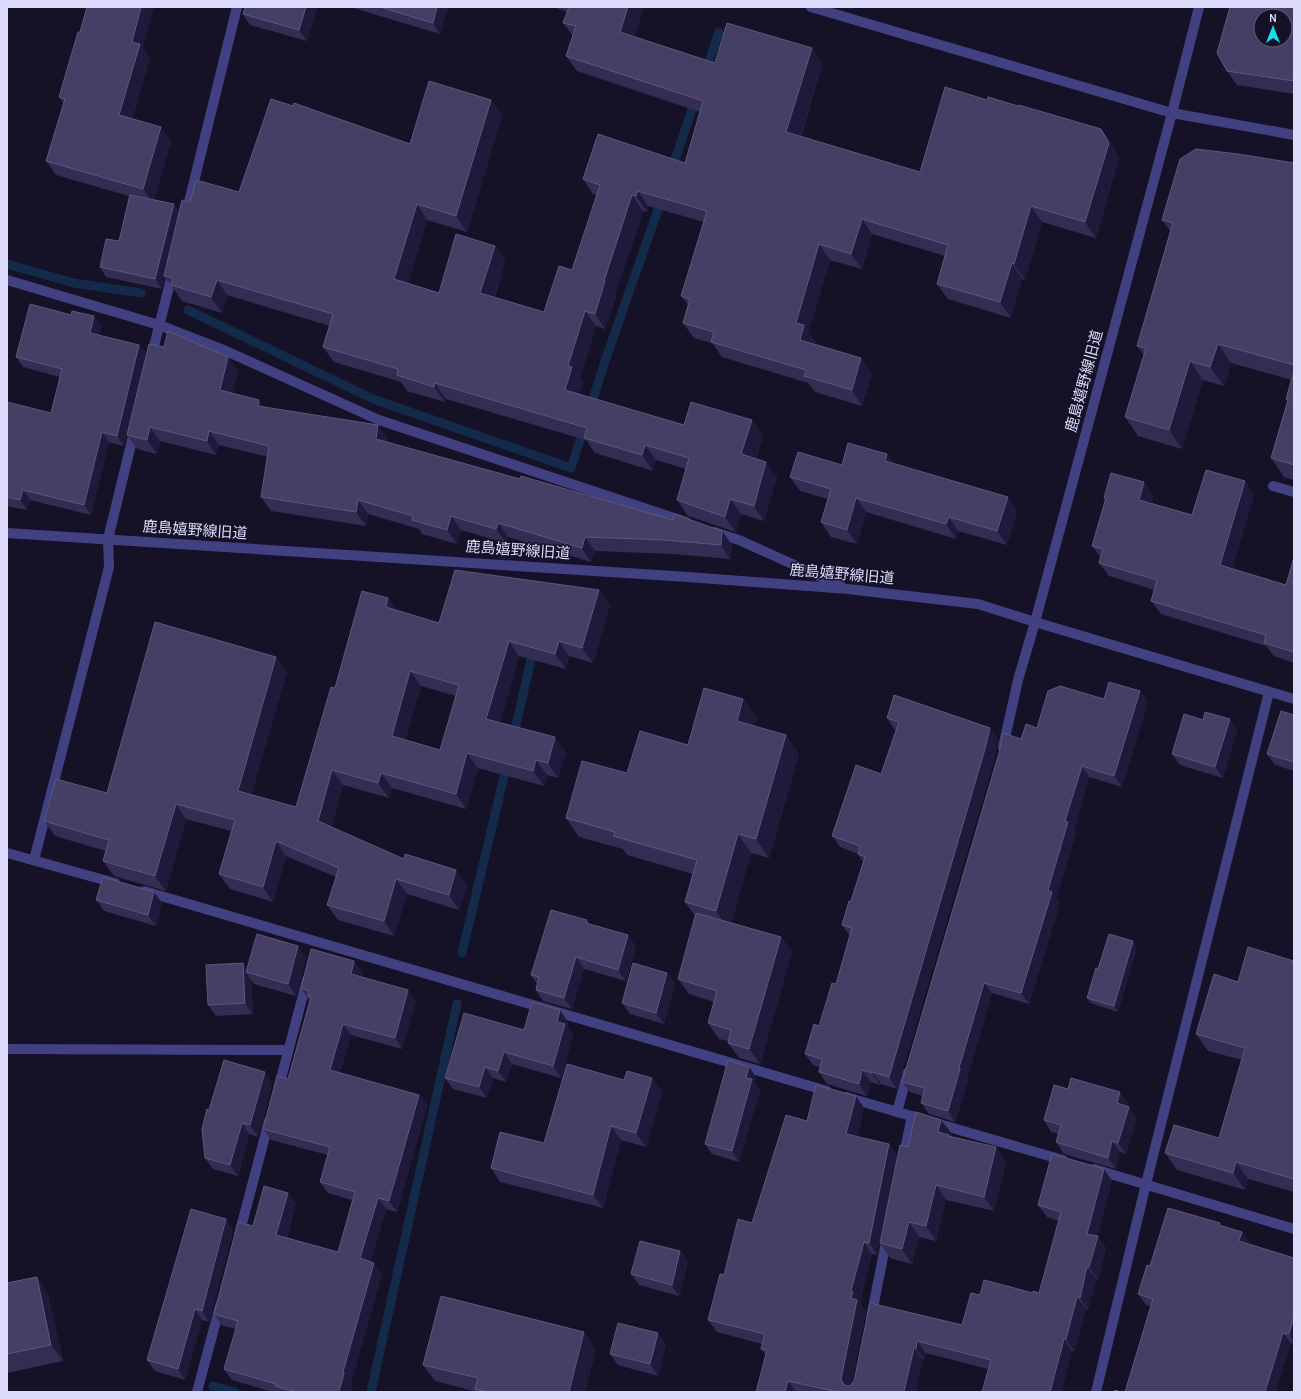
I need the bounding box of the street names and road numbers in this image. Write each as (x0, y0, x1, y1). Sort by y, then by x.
street label: 鹿島嬉野線旧道 (1062, 328, 1106, 434)
street label: 鹿島嬉野線旧道 (142, 517, 248, 543)
street label: 鹿島嬉野線旧道 (465, 537, 571, 563)
street label: 鹿島嬉野線旧道 (789, 560, 895, 588)

